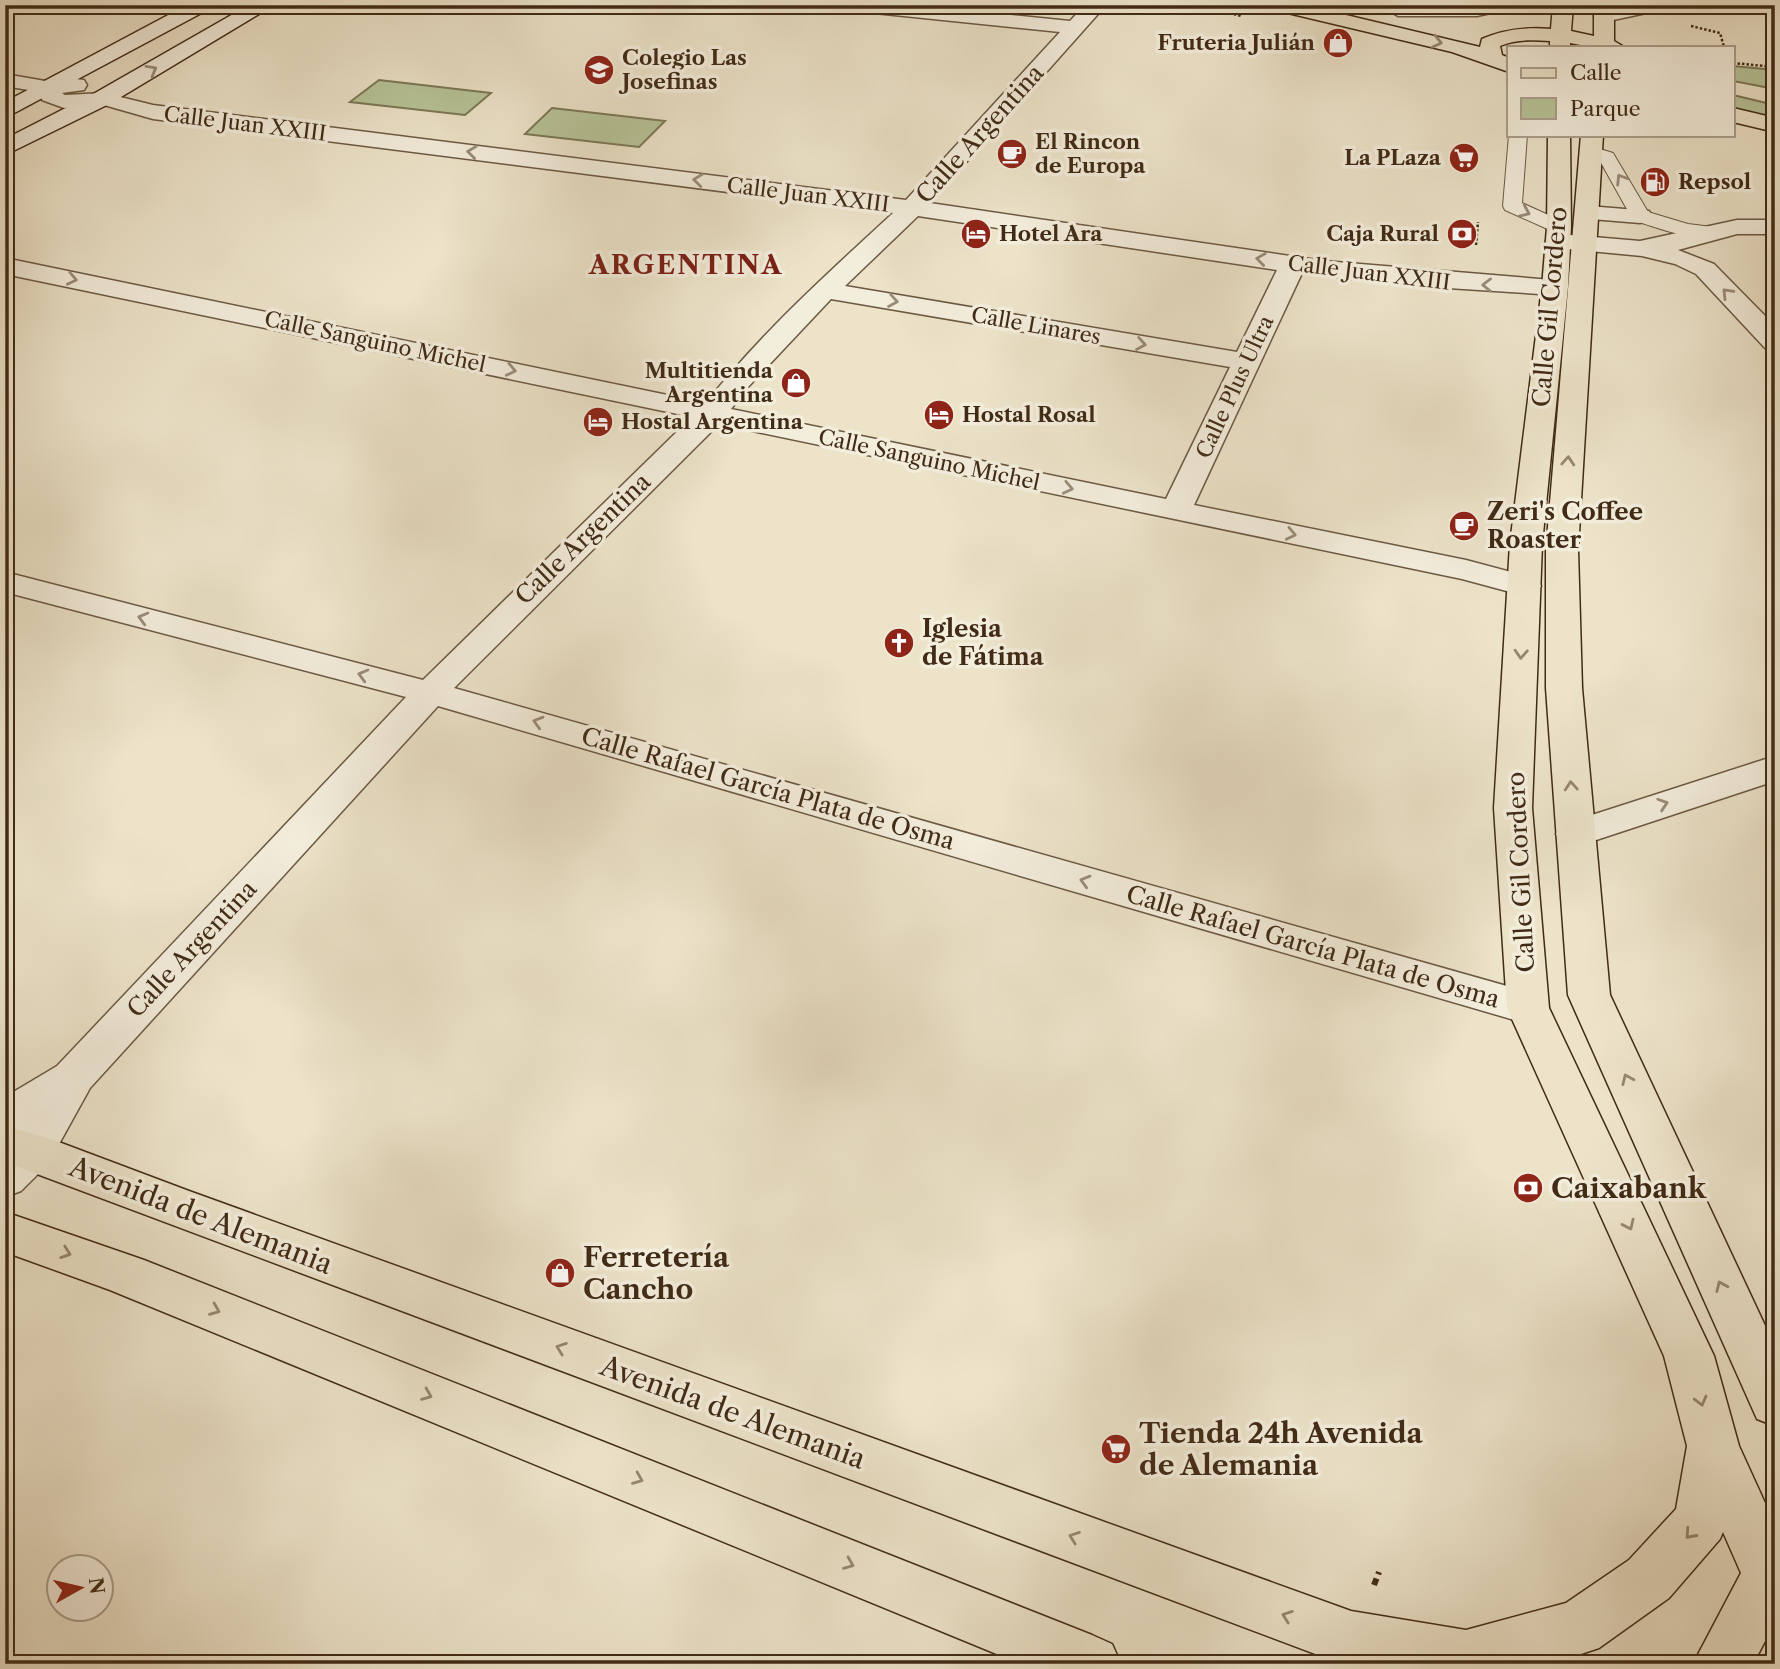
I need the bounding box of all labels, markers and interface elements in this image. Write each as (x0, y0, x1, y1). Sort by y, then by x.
shop icon: Fruteria Julián (1321, 26, 1355, 60)
place label: Fruteria Julián (1157, 30, 1316, 55)
one-way arrow (1431, 34, 1443, 48)
place label: Colegio Las Josefinas (618, 45, 747, 94)
legend (1507, 46, 1734, 136)
school or university icon: Colegio Las Josefinas (582, 53, 616, 87)
street label: Calle Argentina (910, 58, 1050, 209)
text: Calle (1570, 60, 1622, 85)
one-way arrow (145, 65, 157, 78)
text: Parque (1570, 96, 1641, 121)
street label: Calle Juan XXIII (162, 101, 328, 146)
place label: El Rincon de Europa (1035, 129, 1146, 178)
cafe icon: El Rincon de Europa (995, 137, 1029, 171)
supermarket icon: La PLaza (1447, 141, 1481, 175)
one-way arrow (467, 145, 478, 160)
place label: La PLaza (1344, 145, 1442, 170)
fuel station icon: Repsol (1638, 165, 1672, 199)
place label: Repsol (1678, 169, 1751, 194)
street label: Calle Juan XXIII (725, 172, 891, 217)
one-way arrow (692, 173, 704, 188)
one-way arrow (1616, 174, 1629, 187)
one-way arrow (1518, 204, 1530, 218)
street label: Calle Gil Cordero (1526, 206, 1573, 408)
hotel icon: Hotel Ara (959, 217, 993, 251)
bank icon: Caja Rural (1445, 217, 1479, 251)
place label: Hotel Ara (999, 221, 1103, 246)
place label: Caja Rural (1326, 221, 1439, 246)
district label: ARGENTINA (588, 249, 783, 281)
street label: Calle Juan XXIII (1286, 250, 1452, 295)
one-way arrow (1255, 252, 1267, 267)
one-way arrow (66, 271, 78, 286)
one-way arrow (1481, 277, 1492, 293)
one-way arrow (1723, 288, 1736, 301)
one-way arrow (887, 293, 899, 308)
street label: Calle Linares (969, 302, 1103, 349)
street label: Calle Sanguino Michel (262, 306, 488, 377)
street label: Calle Plus Ultra (1191, 311, 1279, 462)
one-way arrow (1135, 336, 1147, 351)
place label: Multitienda Argentina (645, 358, 774, 407)
one-way arrow (505, 361, 517, 376)
shop icon: Multitienda Argentina (779, 366, 813, 400)
hotel icon: Hostal Rosal (922, 398, 956, 432)
place label: Hostal Rosal (962, 402, 1096, 427)
hotel icon: Hostal Argentina (581, 405, 615, 439)
place label: Hostal Argentina (621, 409, 804, 434)
street label: Calle Sanguino Michel (816, 424, 1042, 495)
one-way arrow (1560, 456, 1575, 467)
street label: Calle Argentina (509, 467, 656, 610)
one-way arrow (1062, 479, 1074, 494)
place label: Zeri's Coffee Roaster (1487, 497, 1643, 554)
cafe icon: Zeri's Coffee Roaster (1447, 509, 1481, 543)
one-way arrow (1285, 525, 1297, 540)
one-way arrow (137, 612, 149, 626)
place label: Iglesia de Fátima (922, 614, 1045, 671)
church icon: Iglesia de Fátima (882, 626, 916, 660)
one-way arrow (1514, 649, 1529, 660)
one-way arrow (358, 669, 370, 683)
one-way arrow (532, 715, 544, 730)
street label: Calle Rafael García Plata de Osma (578, 721, 958, 856)
street label: Calle Gil Cordero (1501, 771, 1540, 973)
one-way arrow (1564, 781, 1579, 792)
one-way arrow (1656, 798, 1668, 812)
street label: Calle Argentina (121, 874, 263, 1023)
one-way arrow (1080, 875, 1092, 890)
street label: Calle Rafael García Plata de Osma (1123, 879, 1503, 1014)
one-way arrow (1621, 1073, 1635, 1086)
street label: Avenida de Alemania (63, 1149, 338, 1281)
bank icon: Caixabank (1511, 1171, 1545, 1205)
place label: Caixabank (1551, 1171, 1707, 1205)
one-way arrow (1621, 1218, 1635, 1230)
place label: Ferretería Cancho (583, 1240, 730, 1306)
one-way arrow (60, 1245, 72, 1259)
shop icon: Ferretería Cancho (543, 1256, 577, 1290)
one-way arrow (1715, 1281, 1729, 1293)
one-way arrow (209, 1302, 221, 1316)
one-way arrow (556, 1343, 568, 1357)
street label: Avenida de Alemania (595, 1348, 870, 1476)
one-way arrow (420, 1386, 432, 1400)
one-way arrow (1693, 1395, 1707, 1407)
place label: Tienda 24h Avenida de Alemania (1139, 1416, 1424, 1482)
supermarket icon: Tienda 24h Avenida de Alemania (1099, 1432, 1133, 1466)
one-way arrow (631, 1471, 643, 1485)
one-way arrow (1686, 1526, 1698, 1539)
one-way arrow (1068, 1531, 1080, 1545)
north arrow (46, 1554, 116, 1624)
one-way arrow (842, 1556, 854, 1570)
text: N (84, 1576, 109, 1595)
one-way arrow (1282, 1610, 1294, 1624)

